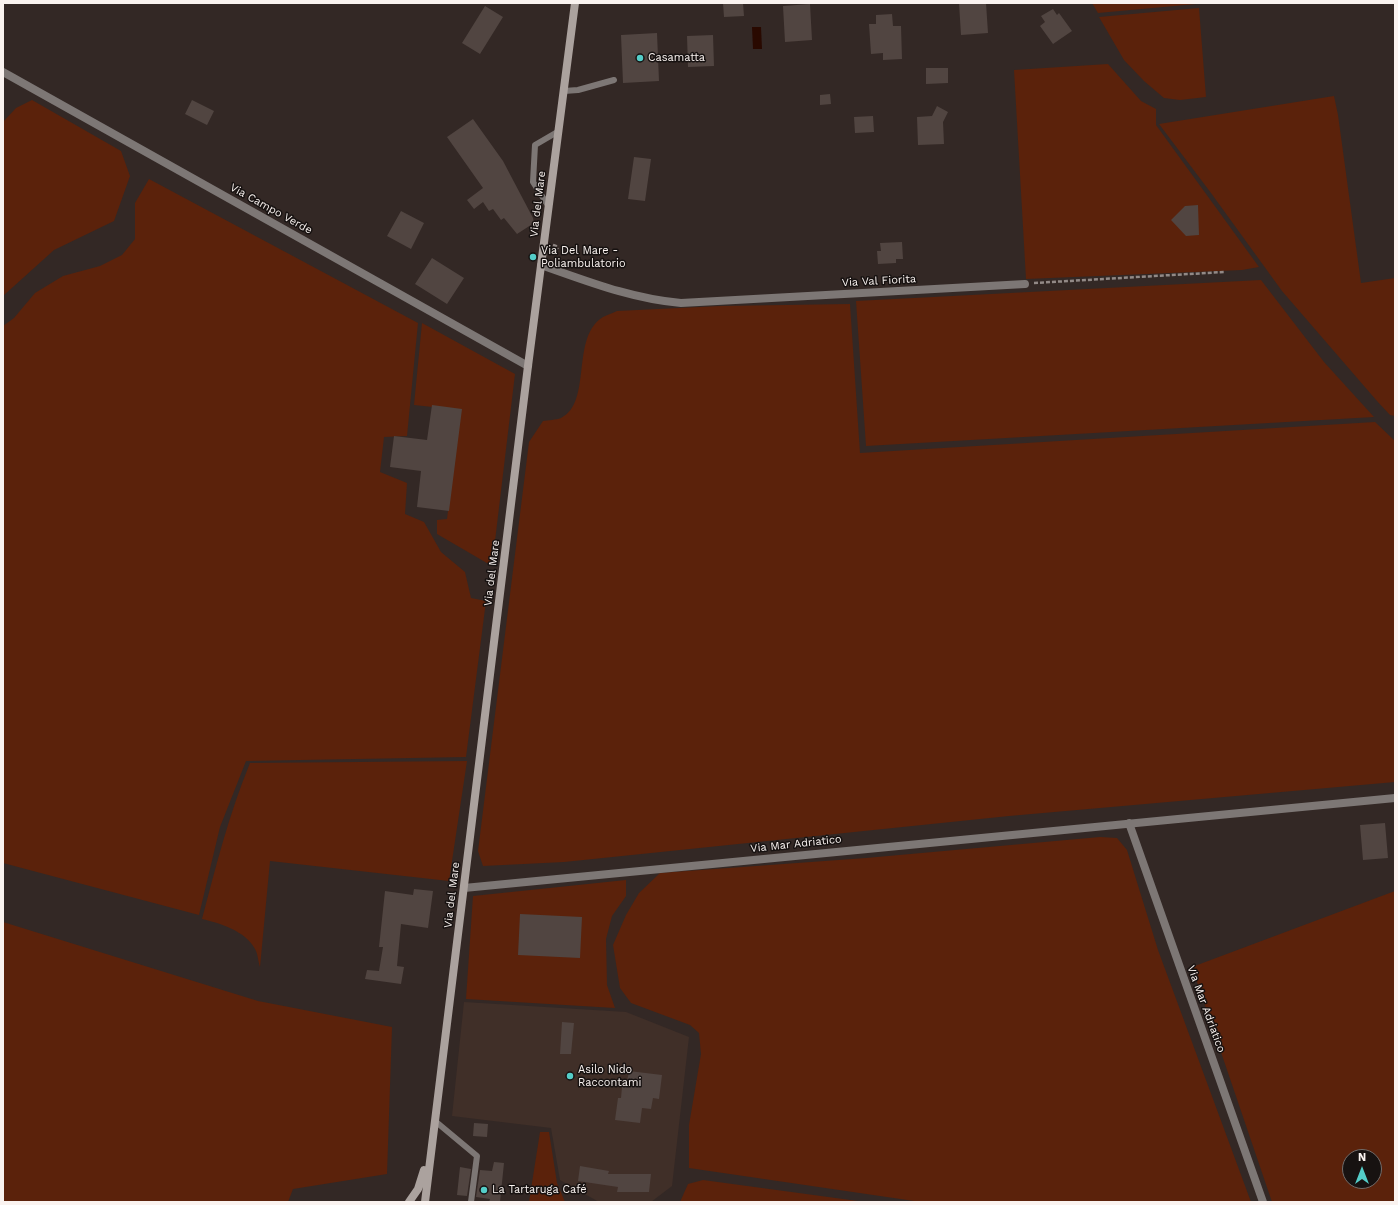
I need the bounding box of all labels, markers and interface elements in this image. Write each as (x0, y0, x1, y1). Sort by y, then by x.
place label: Casamatta (648, 51, 705, 65)
marker: Casamatta (635, 53, 645, 63)
street label: Via del Mare (527, 170, 549, 238)
street label: Via Campo Verde (228, 181, 314, 237)
place label: Via Del Mare - Poliambulatorio (541, 244, 625, 270)
marker: Via Del Mare - Poliambulatorio (528, 252, 538, 262)
street label: Via Val Fiorita (842, 272, 916, 290)
street label: Via del Mare (481, 539, 503, 607)
street label: Via Mar Adriatico (750, 833, 842, 855)
street label: Via del Mare (441, 861, 463, 929)
street label: Via Mar Adriatico (1184, 964, 1228, 1054)
place label: Asilo Nido Raccontami (578, 1063, 641, 1089)
marker: Asilo Nido Raccontami (565, 1071, 575, 1081)
north arrow (1342, 1149, 1382, 1189)
text: N (1358, 1151, 1366, 1164)
place label: La Tartaruga Café (492, 1183, 587, 1197)
marker: La Tartaruga Café (479, 1185, 489, 1195)

